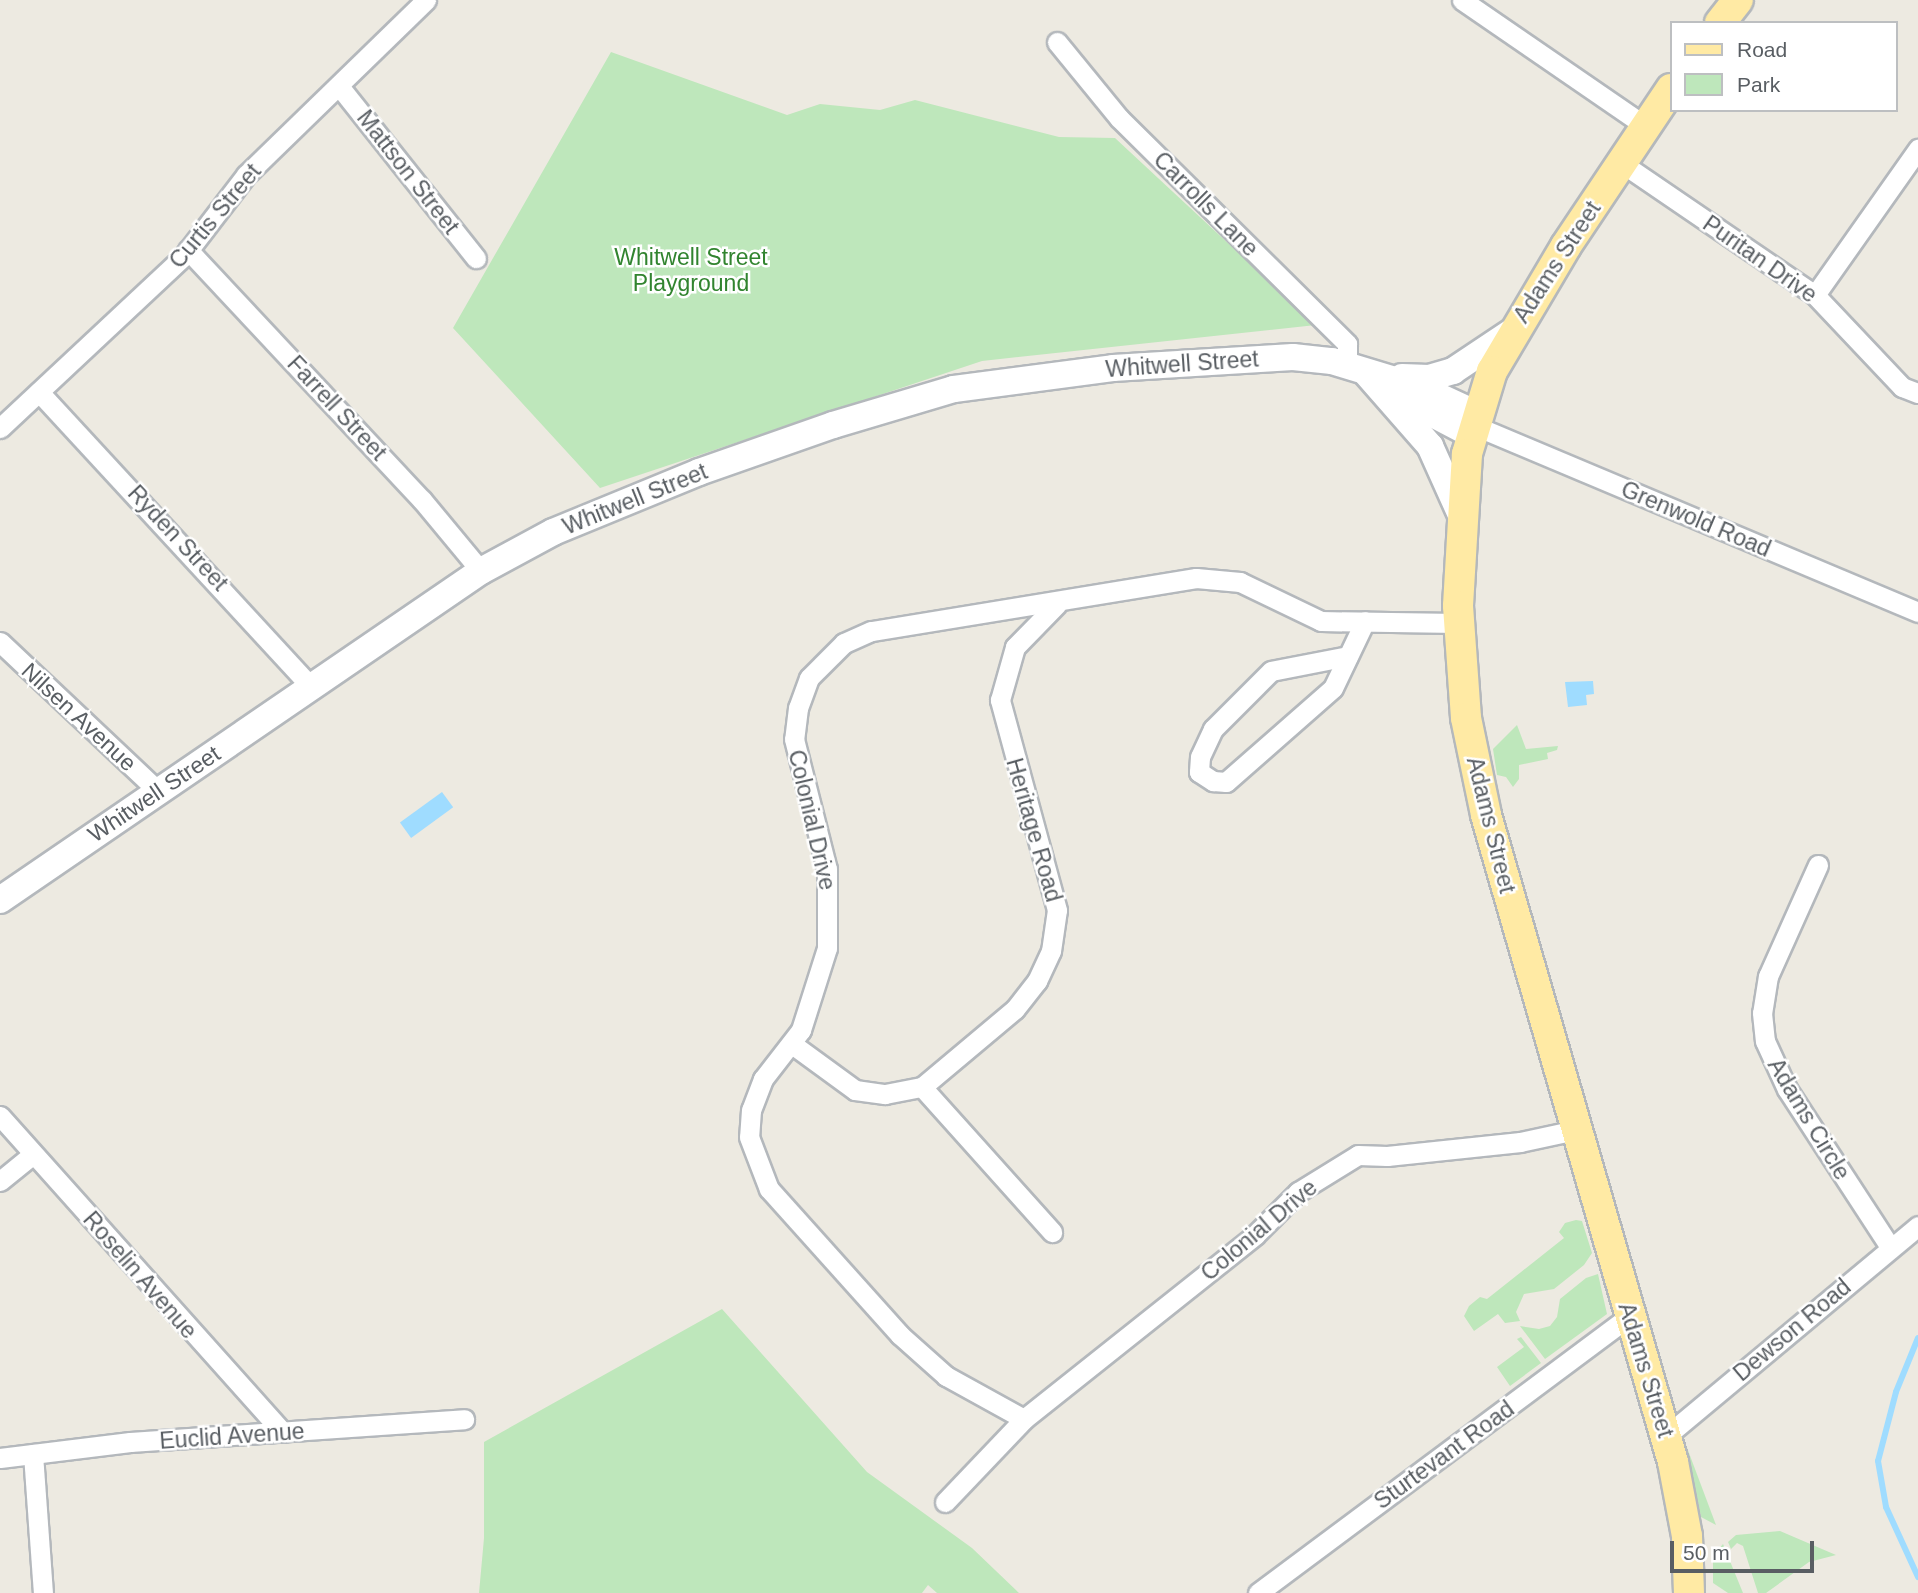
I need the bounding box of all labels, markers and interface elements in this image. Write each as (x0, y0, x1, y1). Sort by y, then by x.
legend (1670, 21, 1897, 112)
text: Road (1737, 38, 1787, 61)
text: Park (1737, 73, 1780, 96)
street label: Mattson Street (351, 105, 465, 239)
street label: Carrolls Lane (1148, 146, 1264, 262)
street label: Curtis Street (163, 158, 267, 274)
street label: Adams Street (1507, 196, 1607, 328)
street label: Puritan Drive (1698, 210, 1822, 308)
park label: Whitwell Street Playground (614, 243, 768, 297)
street label: Whitwell Street (1105, 345, 1259, 383)
street label: Farrell Street (282, 350, 392, 466)
street label: Whitwell Street (559, 457, 711, 541)
street label: Grenwold Road (1617, 475, 1775, 563)
street label: Ryden Street (122, 480, 234, 596)
street label: Nilsen Avenue (16, 656, 142, 778)
street label: Whitwell Street (83, 740, 225, 848)
street label: Colonial Drive (782, 747, 842, 893)
street label: Adams Street (1461, 754, 1521, 896)
street label: Heritage Road (1000, 755, 1068, 905)
street label: Adams Circle (1762, 1053, 1856, 1185)
street label: Colonial Drive (1195, 1173, 1323, 1287)
street label: Roselin Avenue (77, 1205, 203, 1345)
street label: Dewson Road (1728, 1273, 1856, 1387)
street label: Adams Street (1612, 1299, 1680, 1441)
street label: Sturtevant Road (1369, 1395, 1519, 1515)
street label: Euclid Avenue (158, 1417, 306, 1455)
scale bar (1673, 1526, 1816, 1570)
text: 50 m (1683, 1541, 1730, 1564)

